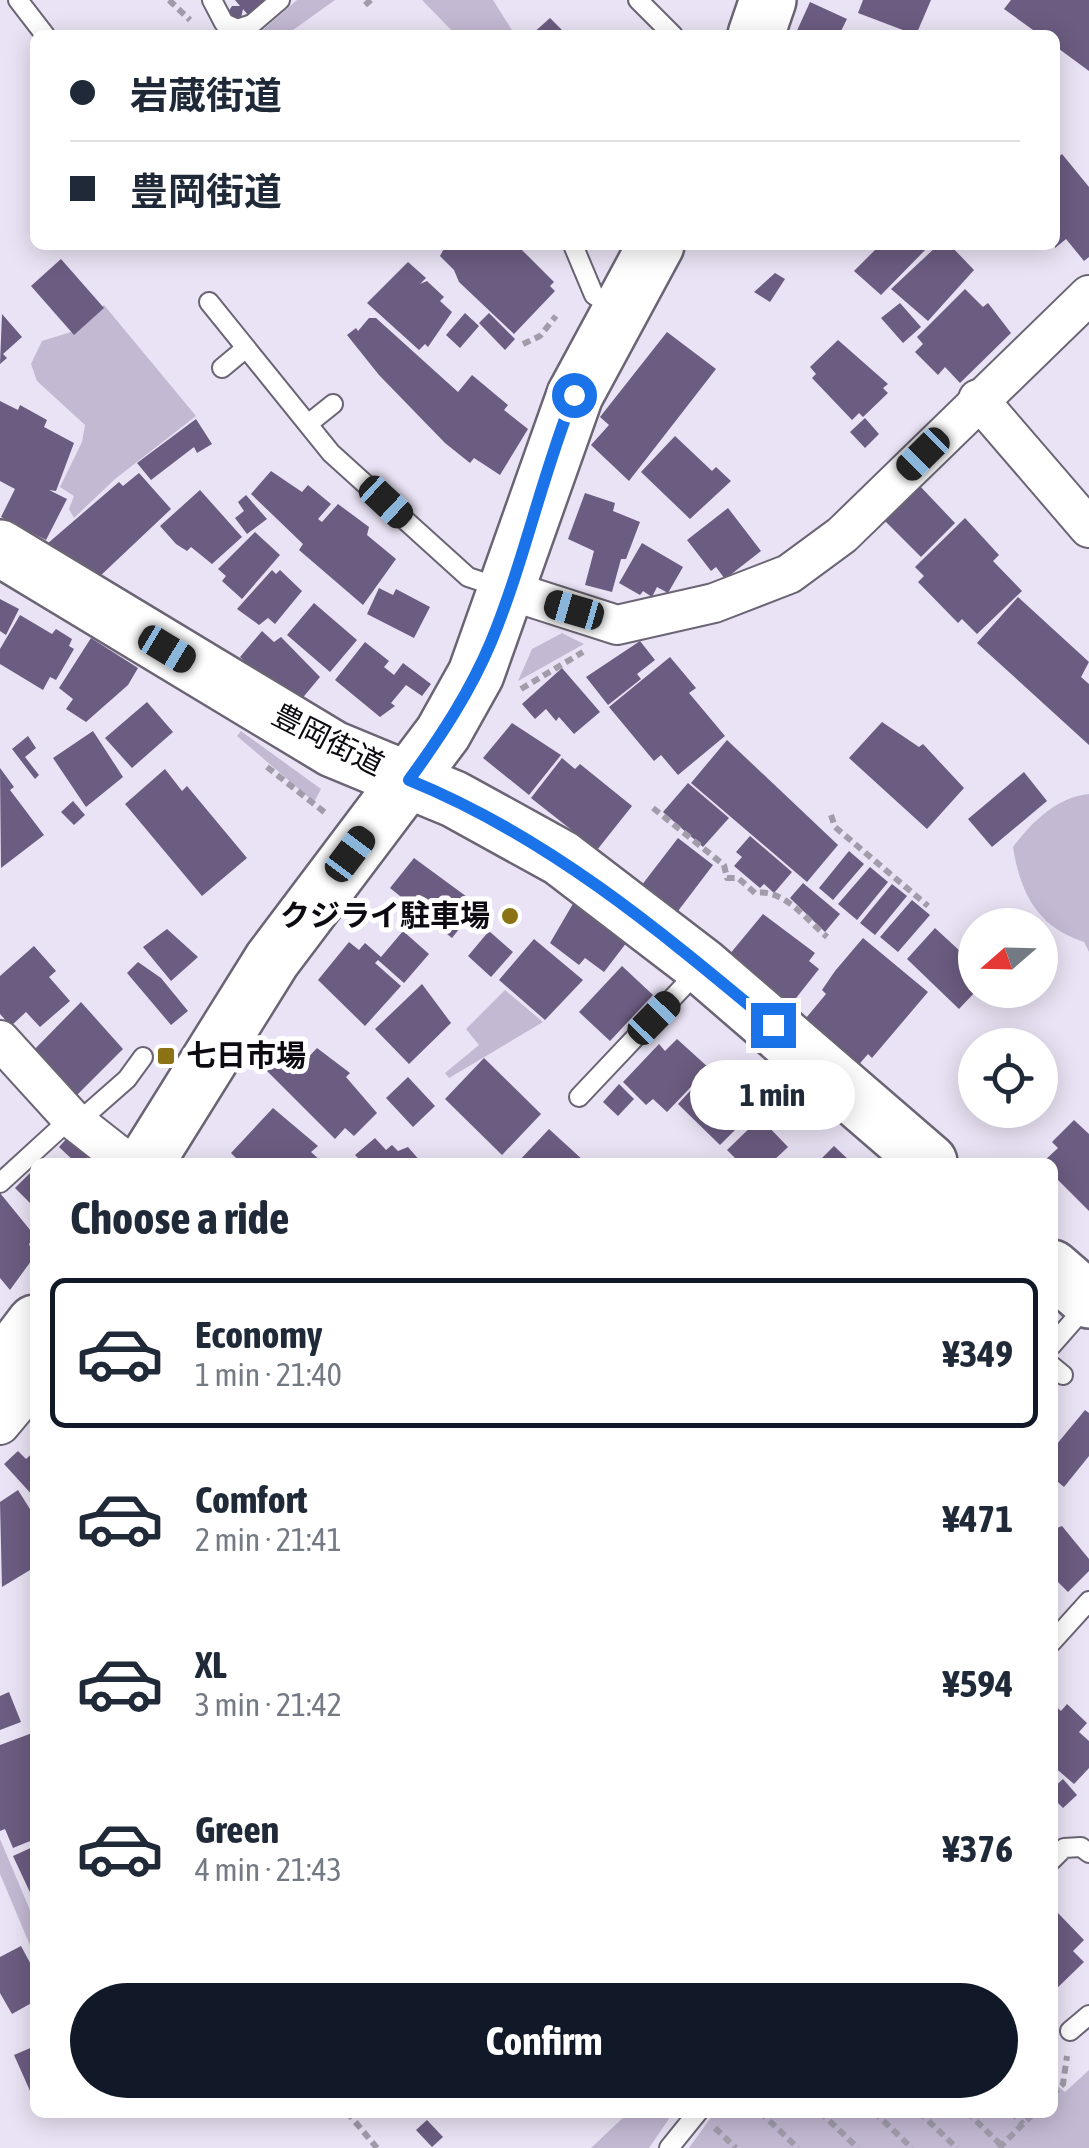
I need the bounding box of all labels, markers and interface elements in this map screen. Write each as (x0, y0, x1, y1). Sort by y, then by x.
text: 岩蔵街道 (130, 74, 282, 117)
text: 豊岡街道 (130, 170, 282, 213)
route start (552, 373, 597, 418)
car (891, 422, 955, 486)
car (354, 471, 418, 533)
car (541, 587, 607, 633)
car (134, 621, 200, 677)
street label: 豊岡街道 (267, 697, 390, 781)
car (320, 821, 380, 887)
place label: クジライ駐車場 (280, 898, 490, 932)
marker: クジライ駐車場 (499, 905, 521, 927)
north arrow (958, 908, 1058, 1008)
map controls (958, 908, 1058, 1128)
car (622, 986, 686, 1050)
route end (751, 1003, 796, 1048)
button: locate (958, 1028, 1058, 1128)
place label: 七日市場 (186, 1038, 306, 1072)
marker: 七日市場 (155, 1045, 177, 1067)
callout: 1 min (690, 1060, 856, 1130)
text: 1 min (740, 1076, 805, 1113)
text: Choose a ride (70, 1192, 289, 1244)
icon: car (75, 1308, 165, 1398)
text: Economy (195, 1313, 322, 1356)
text: ¥349 (943, 1332, 1013, 1375)
text: 1 min · 21:40 (195, 1356, 342, 1393)
icon: car (75, 1473, 165, 1563)
text: Comfort (195, 1478, 307, 1521)
text: ¥471 (943, 1497, 1013, 1540)
text: 2 min · 21:41 (195, 1521, 342, 1558)
icon: car (75, 1638, 165, 1728)
text: XL (195, 1643, 227, 1686)
text: ¥594 (943, 1662, 1013, 1705)
text: 3 min · 21:42 (195, 1686, 342, 1723)
icon: car (75, 1803, 165, 1893)
text: Green (195, 1808, 279, 1851)
text: ¥376 (943, 1827, 1013, 1870)
text: 4 min · 21:43 (195, 1851, 342, 1888)
button: Confirm (70, 1983, 1018, 2098)

